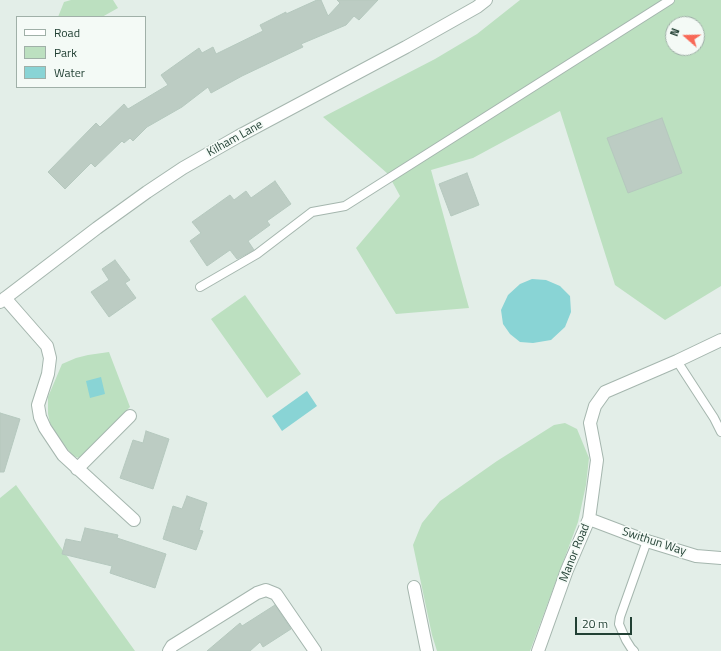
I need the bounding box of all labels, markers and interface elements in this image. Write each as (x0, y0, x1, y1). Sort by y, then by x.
legend (16, 16, 146, 88)
north arrow (665, 16, 705, 56)
text: Road (54, 23, 80, 42)
text: N (666, 26, 683, 39)
text: Park (54, 43, 77, 62)
text: Water (54, 63, 85, 82)
street label: Kilham Lane (205, 118, 265, 160)
street label: Manor Road (557, 522, 593, 584)
street label: Swithun Way (620, 525, 688, 559)
scale bar (577, 609, 634, 635)
text: 20 m (582, 614, 608, 633)

